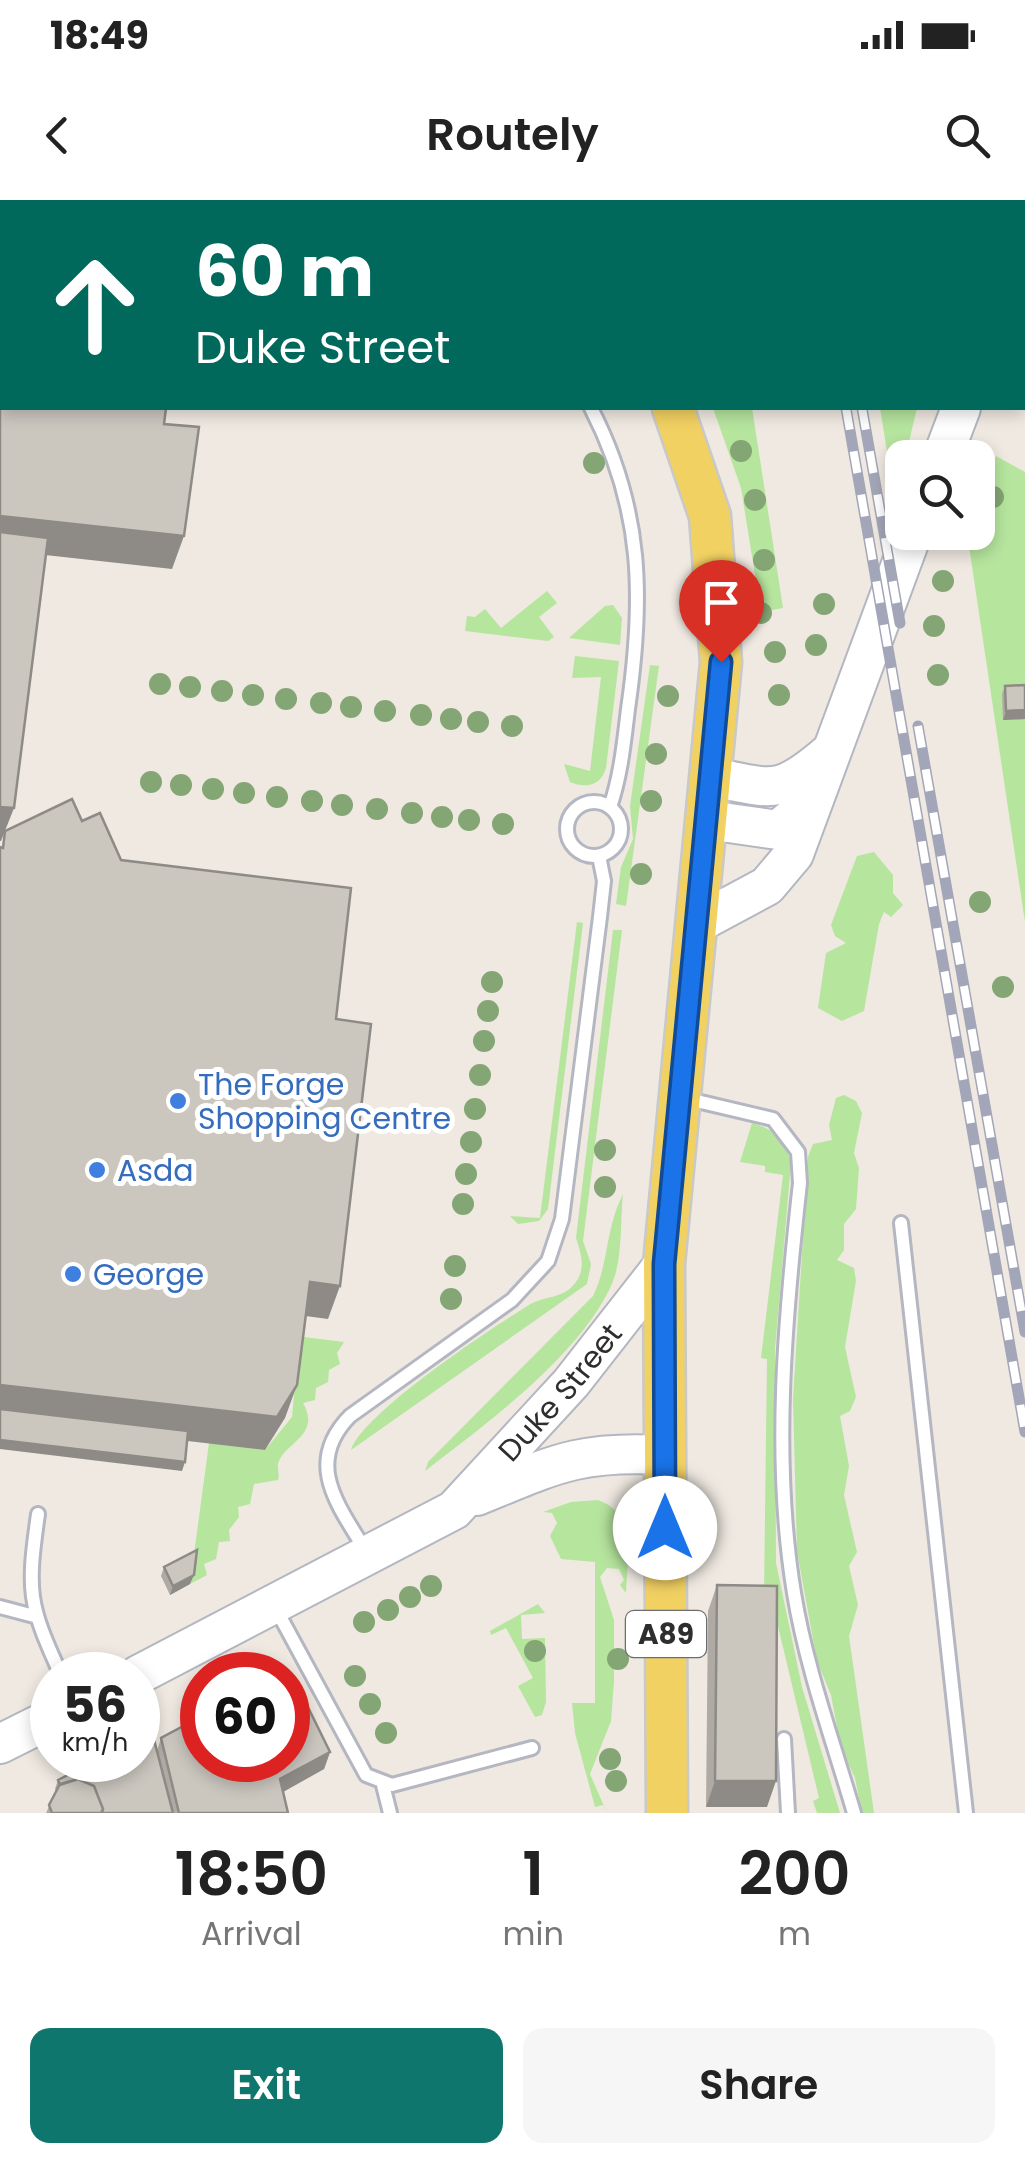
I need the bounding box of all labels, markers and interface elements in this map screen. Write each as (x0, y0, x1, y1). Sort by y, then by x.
text: 18:49 (50, 9, 149, 62)
text: Routely (426, 103, 599, 166)
icon: back (30, 108, 85, 163)
icon: search (940, 108, 995, 163)
text: 60 m (195, 222, 374, 321)
icon: ahead (30, 240, 160, 370)
text: Duke Street (195, 316, 450, 379)
map controls (885, 440, 995, 550)
button: search (885, 440, 995, 550)
pin (679, 560, 764, 663)
icon: arrive (694, 575, 749, 630)
place label: The Forge Shopping Centre (198, 1063, 451, 1140)
marker: The Forge Shopping Centre (167, 1090, 189, 1112)
place label: Asda (117, 1149, 193, 1192)
marker: Asda (86, 1159, 108, 1181)
place label: George (93, 1253, 204, 1296)
marker: George (62, 1263, 84, 1285)
street label: Duke Street (488, 1314, 632, 1471)
position arrow (613, 1476, 717, 1580)
road number: A89 (626, 1611, 706, 1657)
speed limit sign: 60 (180, 1652, 310, 1782)
text: 56 (63, 1669, 127, 1740)
text: km/h (62, 1725, 128, 1760)
text: 18:50 (175, 1832, 328, 1916)
text: 1 (522, 1832, 544, 1916)
text: 200 (738, 1832, 850, 1916)
text: Arrival (201, 1911, 302, 1956)
text: min (503, 1911, 564, 1956)
text: m (778, 1911, 811, 1956)
button: Exit (30, 2028, 503, 2143)
button: Share (523, 2028, 995, 2143)

